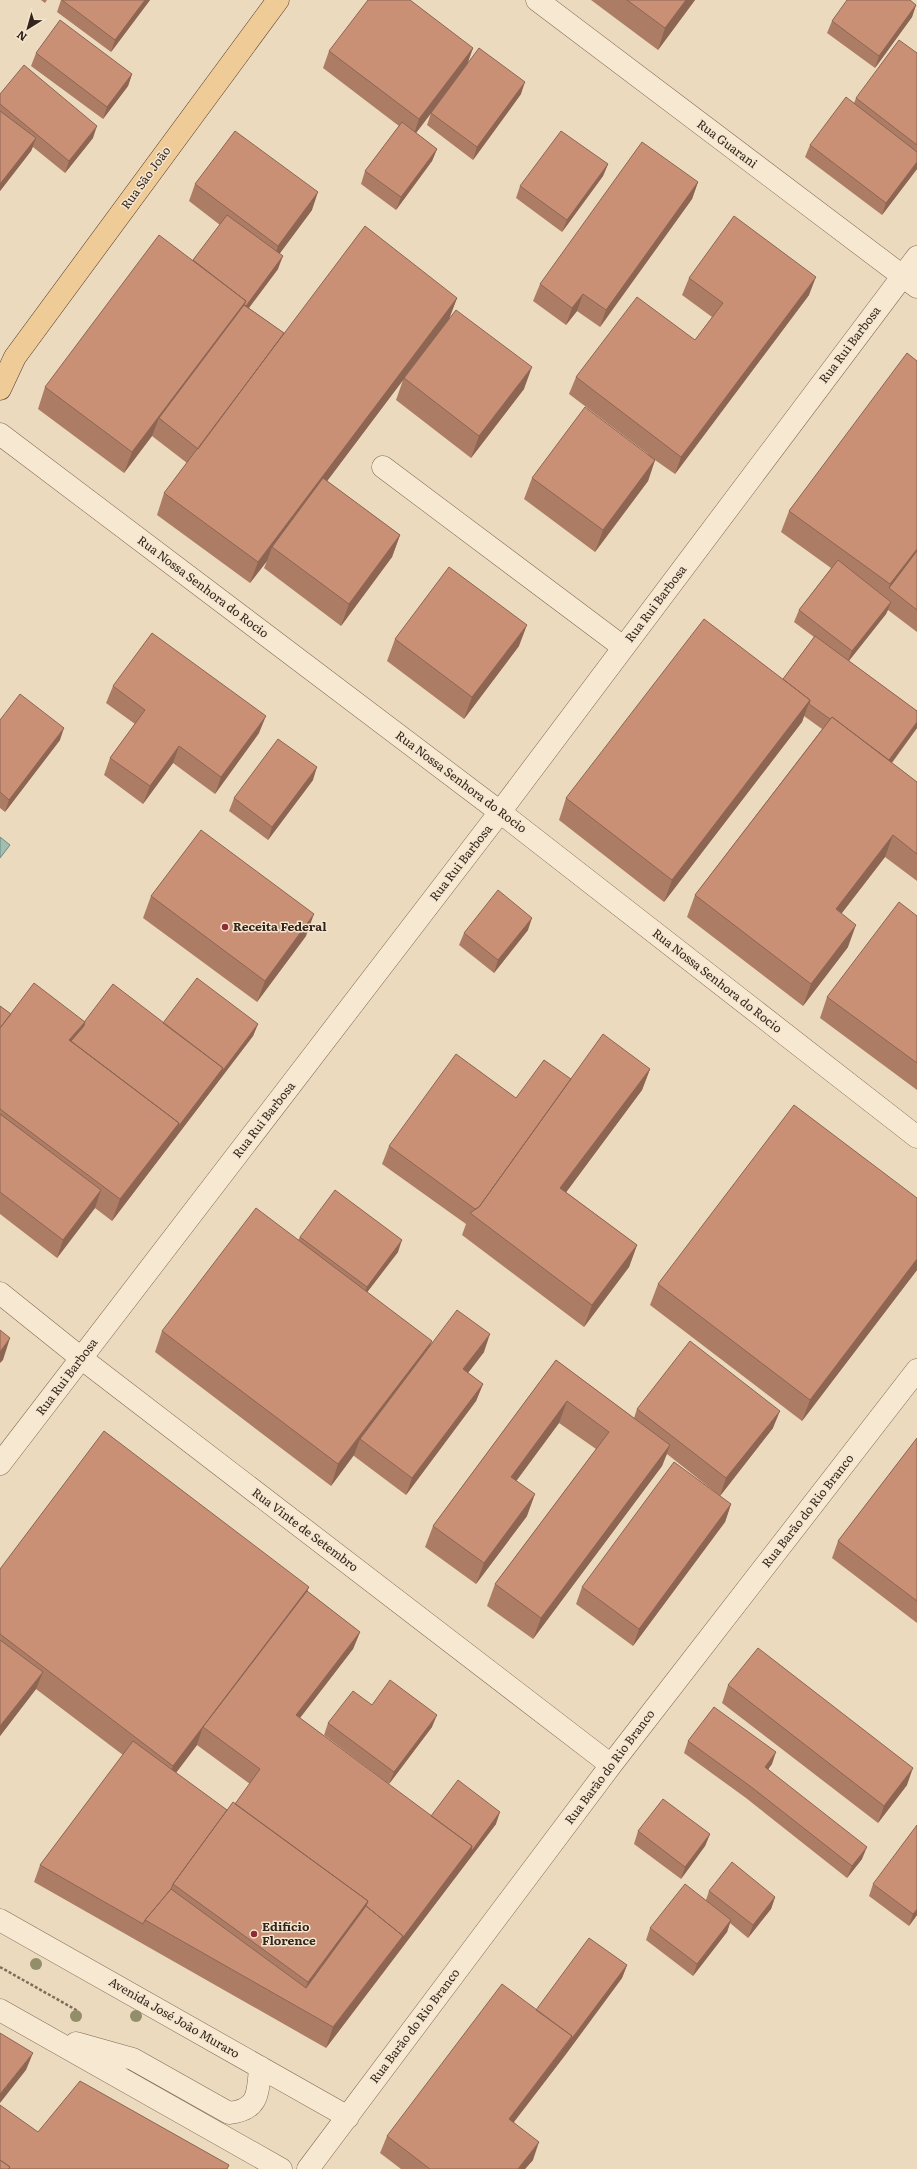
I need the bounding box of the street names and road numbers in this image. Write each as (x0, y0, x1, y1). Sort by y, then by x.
street label: Rua Guarani (694, 114, 762, 172)
street label: Rua São João (116, 142, 174, 213)
street label: Rua Rui Barbosa (814, 302, 885, 387)
street label: Rua Nossa Senhora do Rocio (134, 531, 273, 642)
street label: Rua Rui Barbosa (620, 561, 691, 646)
street label: Rua Nossa Senhora do Rocio (392, 726, 531, 837)
street label: Rua Rui Barbosa (425, 820, 496, 904)
street label: Rua Nossa Senhora do Rocio (649, 924, 786, 1037)
street label: Rua Rui Barbosa (228, 1077, 299, 1161)
street label: Rua Rui Barbosa (31, 1334, 102, 1419)
street label: Rua Barão do Rio Branco (757, 1450, 857, 1571)
street label: Rua Vinte de Setembro (249, 1483, 363, 1575)
street label: Rua Barão do Rio Branco (560, 1705, 659, 1828)
street label: Rua Barão do Rio Branco (365, 1964, 464, 2087)
street label: Avenida José João Muraro (106, 1972, 243, 2062)

